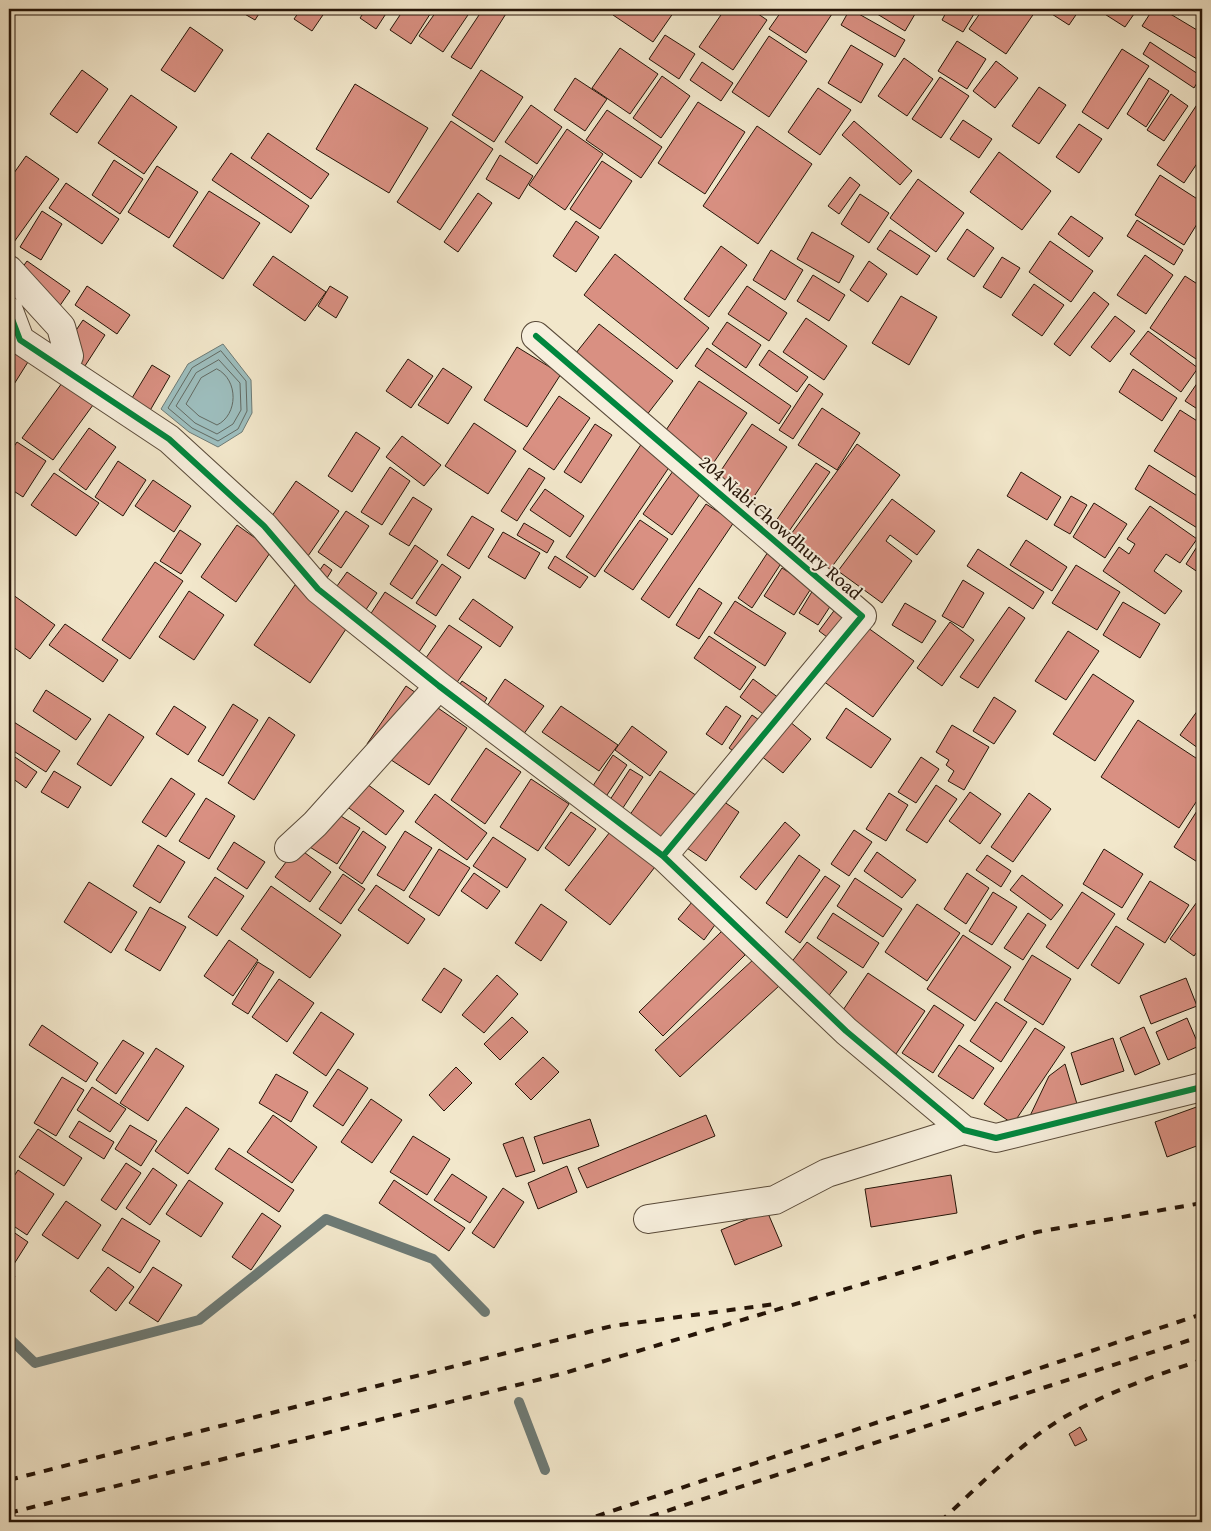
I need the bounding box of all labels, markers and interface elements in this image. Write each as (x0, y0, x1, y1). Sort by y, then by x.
street label: 204 Nabi Chowdhury Road (693, 448, 870, 607)

